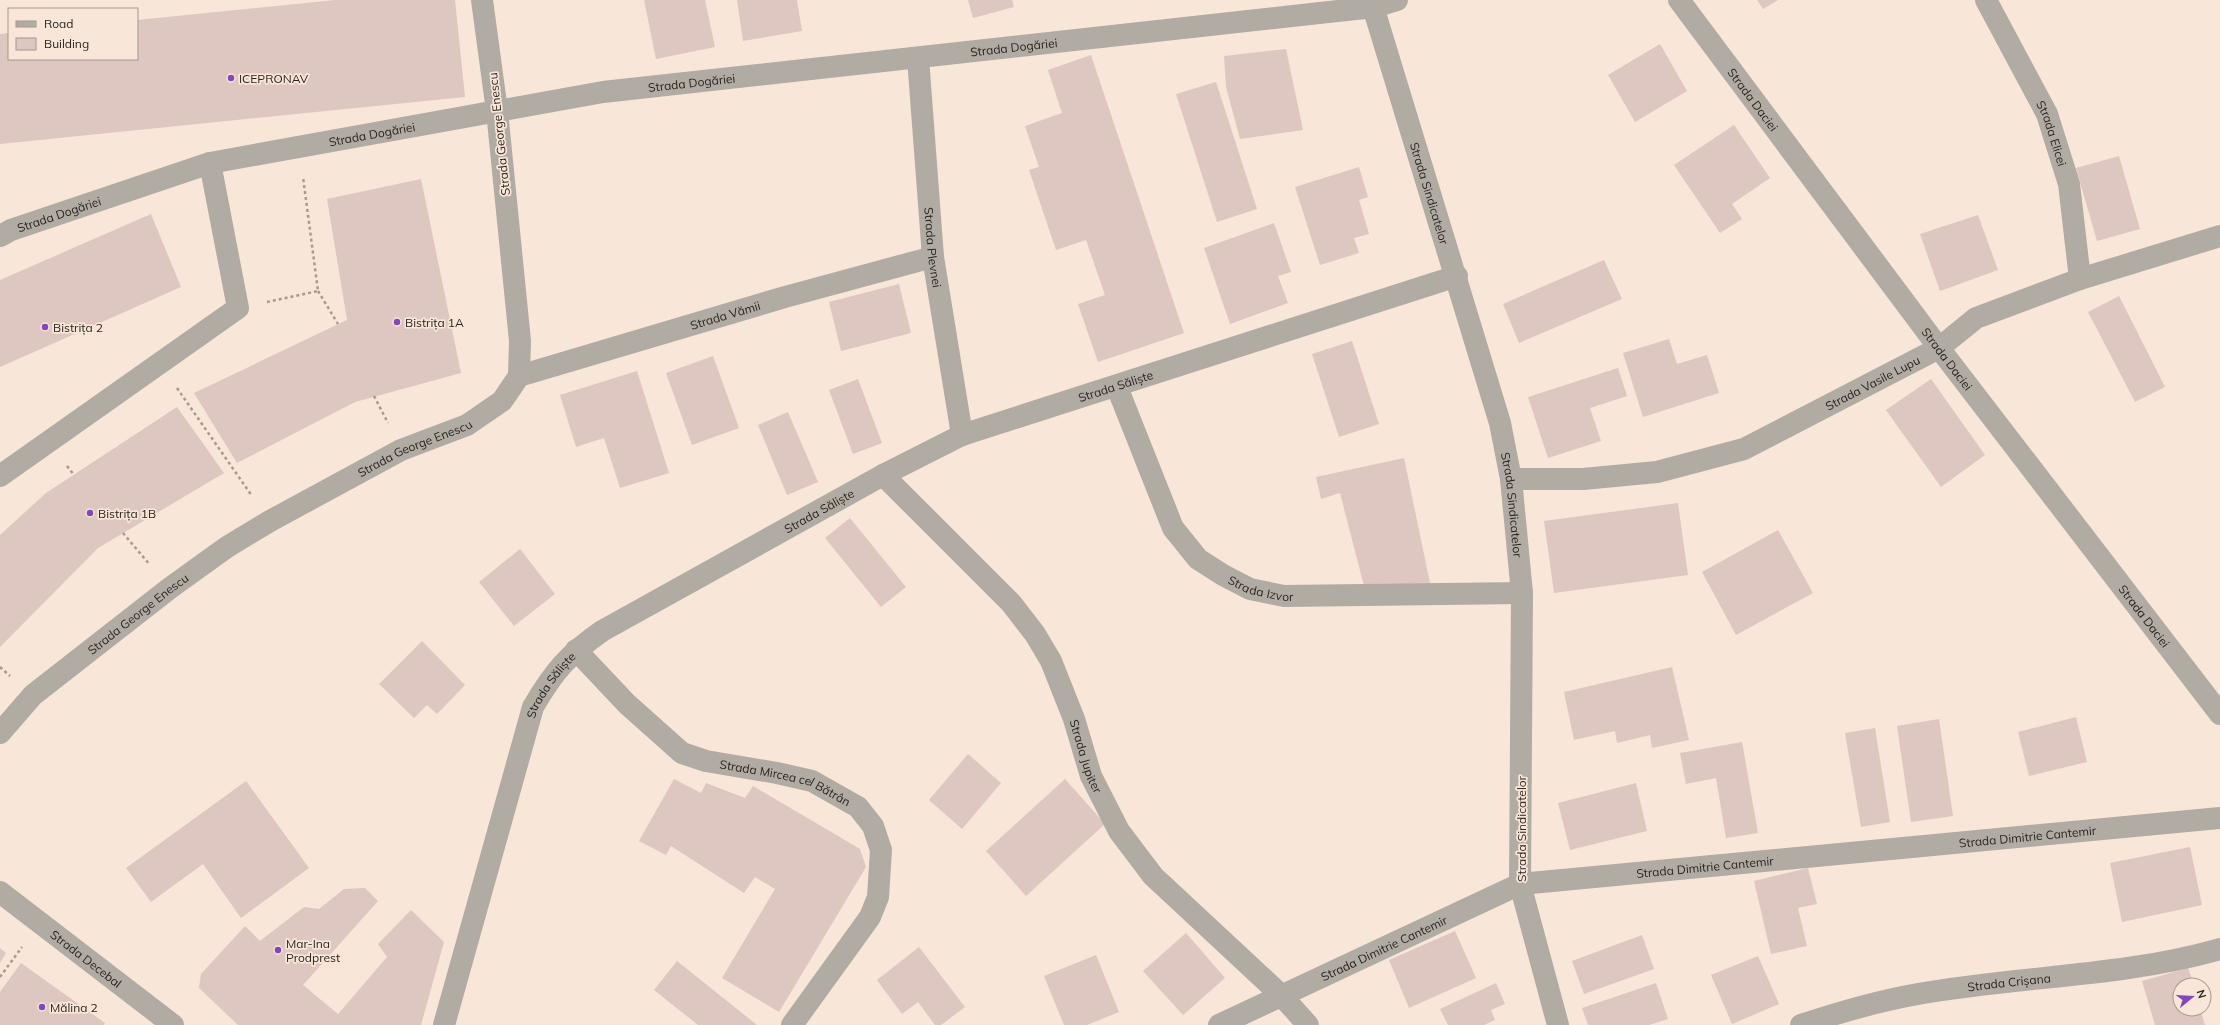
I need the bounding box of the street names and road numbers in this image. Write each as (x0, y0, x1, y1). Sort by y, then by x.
street label: Strada Dogăriei (969, 34, 1058, 59)
street label: Strada Daciei (1725, 65, 1782, 134)
street label: Strada Dogăriei (647, 70, 736, 94)
street label: Strada George Enescu (485, 72, 513, 196)
street label: Strada Elicei (2033, 98, 2070, 168)
street label: Strada Dogăriei (327, 119, 416, 149)
street label: Strada Sindicatelor (1407, 140, 1453, 247)
street label: Strada Dogăriei (15, 193, 103, 235)
street label: Strada Plevnei (922, 207, 945, 289)
street label: Strada Vămii (688, 297, 762, 332)
street label: Strada Daciei (1919, 324, 1976, 393)
street label: Strada Vasile Lupu (1823, 352, 1922, 413)
street label: Strada Săliște (1076, 367, 1155, 405)
street label: Strada George Enescu (355, 416, 475, 480)
street label: Strada Sindicatelor (1498, 451, 1526, 559)
street label: Strada Săliște (781, 485, 857, 536)
street label: Strada George Enescu (84, 570, 191, 657)
street label: Strada Izvor (1226, 572, 1294, 604)
street label: Strada Daciei (2116, 581, 2173, 650)
street label: Strada Săliște (523, 649, 578, 720)
street label: Strada Jupiter (1067, 717, 1106, 796)
street label: Strada Mircea cel Bătrân (719, 756, 854, 809)
street label: Strada Sindicatelor (1514, 775, 1529, 882)
street label: Strada Dimitrie Cantemir (1958, 822, 2097, 850)
street label: Strada Dimitrie Cantemir (1636, 853, 1775, 881)
street label: Strada Dimitrie Cantemir (1318, 912, 1450, 984)
street label: Strada Decebal (48, 926, 125, 991)
street label: Strada Crișana (1967, 970, 2051, 994)

